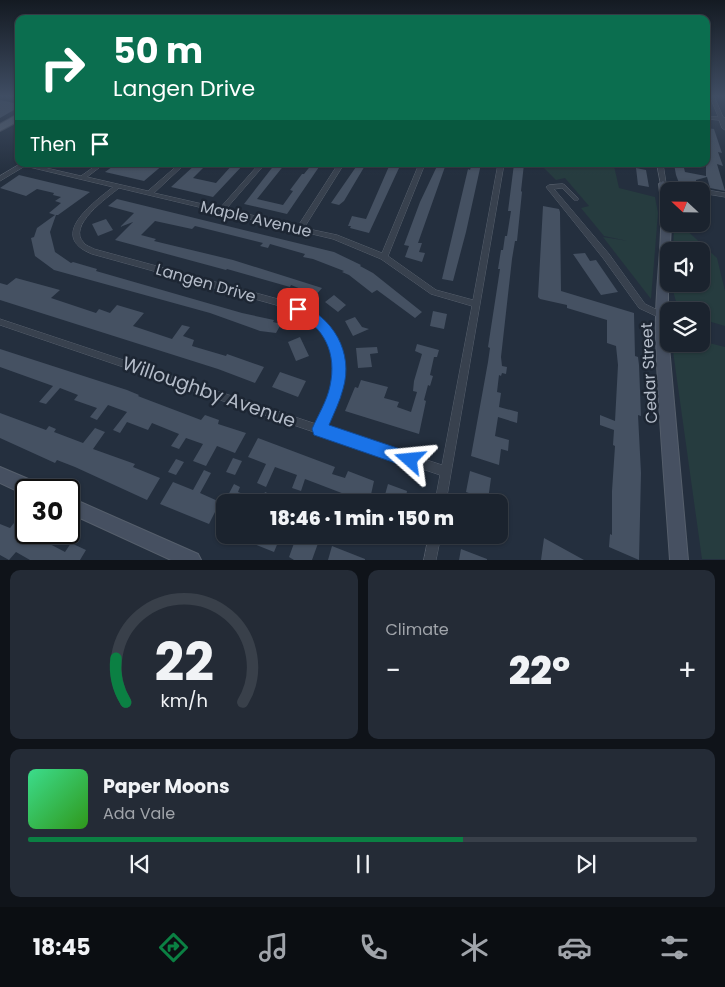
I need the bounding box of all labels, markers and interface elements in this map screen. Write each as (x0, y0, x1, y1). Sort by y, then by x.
text: 50 m (113, 26, 203, 75)
icon: right (30, 35, 95, 100)
text: Langen Drive (113, 73, 255, 104)
icon: arrive (86, 130, 114, 158)
text: Then (30, 131, 76, 158)
north arrow (660, 182, 710, 232)
map controls (660, 182, 710, 352)
street label: Maple Avenue (198, 195, 314, 243)
button: sound (660, 242, 710, 292)
street label: Langen Drive (153, 258, 259, 308)
pin (277, 288, 319, 330)
icon: arrive (284, 295, 312, 323)
button: layers (660, 302, 710, 352)
street label: Cedar Street (635, 322, 663, 424)
street label: Willoughby Avenue (119, 350, 299, 434)
position arrow (383, 433, 435, 485)
speed limit sign: 30 (15, 479, 80, 544)
text: 18:46 · 1 min · 150 m (270, 505, 454, 532)
text: Climate (386, 618, 449, 641)
text: 22 (154, 626, 213, 699)
text: 22° (509, 644, 570, 697)
text: − (386, 651, 401, 690)
text: + (678, 651, 697, 690)
text: km/h (160, 688, 208, 713)
text: Paper Moons (103, 773, 230, 800)
text: Ada Vale (103, 802, 175, 825)
icon: previous (126, 850, 154, 878)
icon: pause (349, 850, 377, 878)
icon: next (572, 850, 600, 878)
icon: directions (156, 930, 191, 965)
icon: music (256, 930, 291, 965)
icon: phone (356, 930, 391, 965)
icon: climate (457, 930, 492, 965)
icon: car (557, 930, 592, 965)
icon: filters (657, 930, 692, 965)
text: 18:45 (33, 932, 91, 963)

